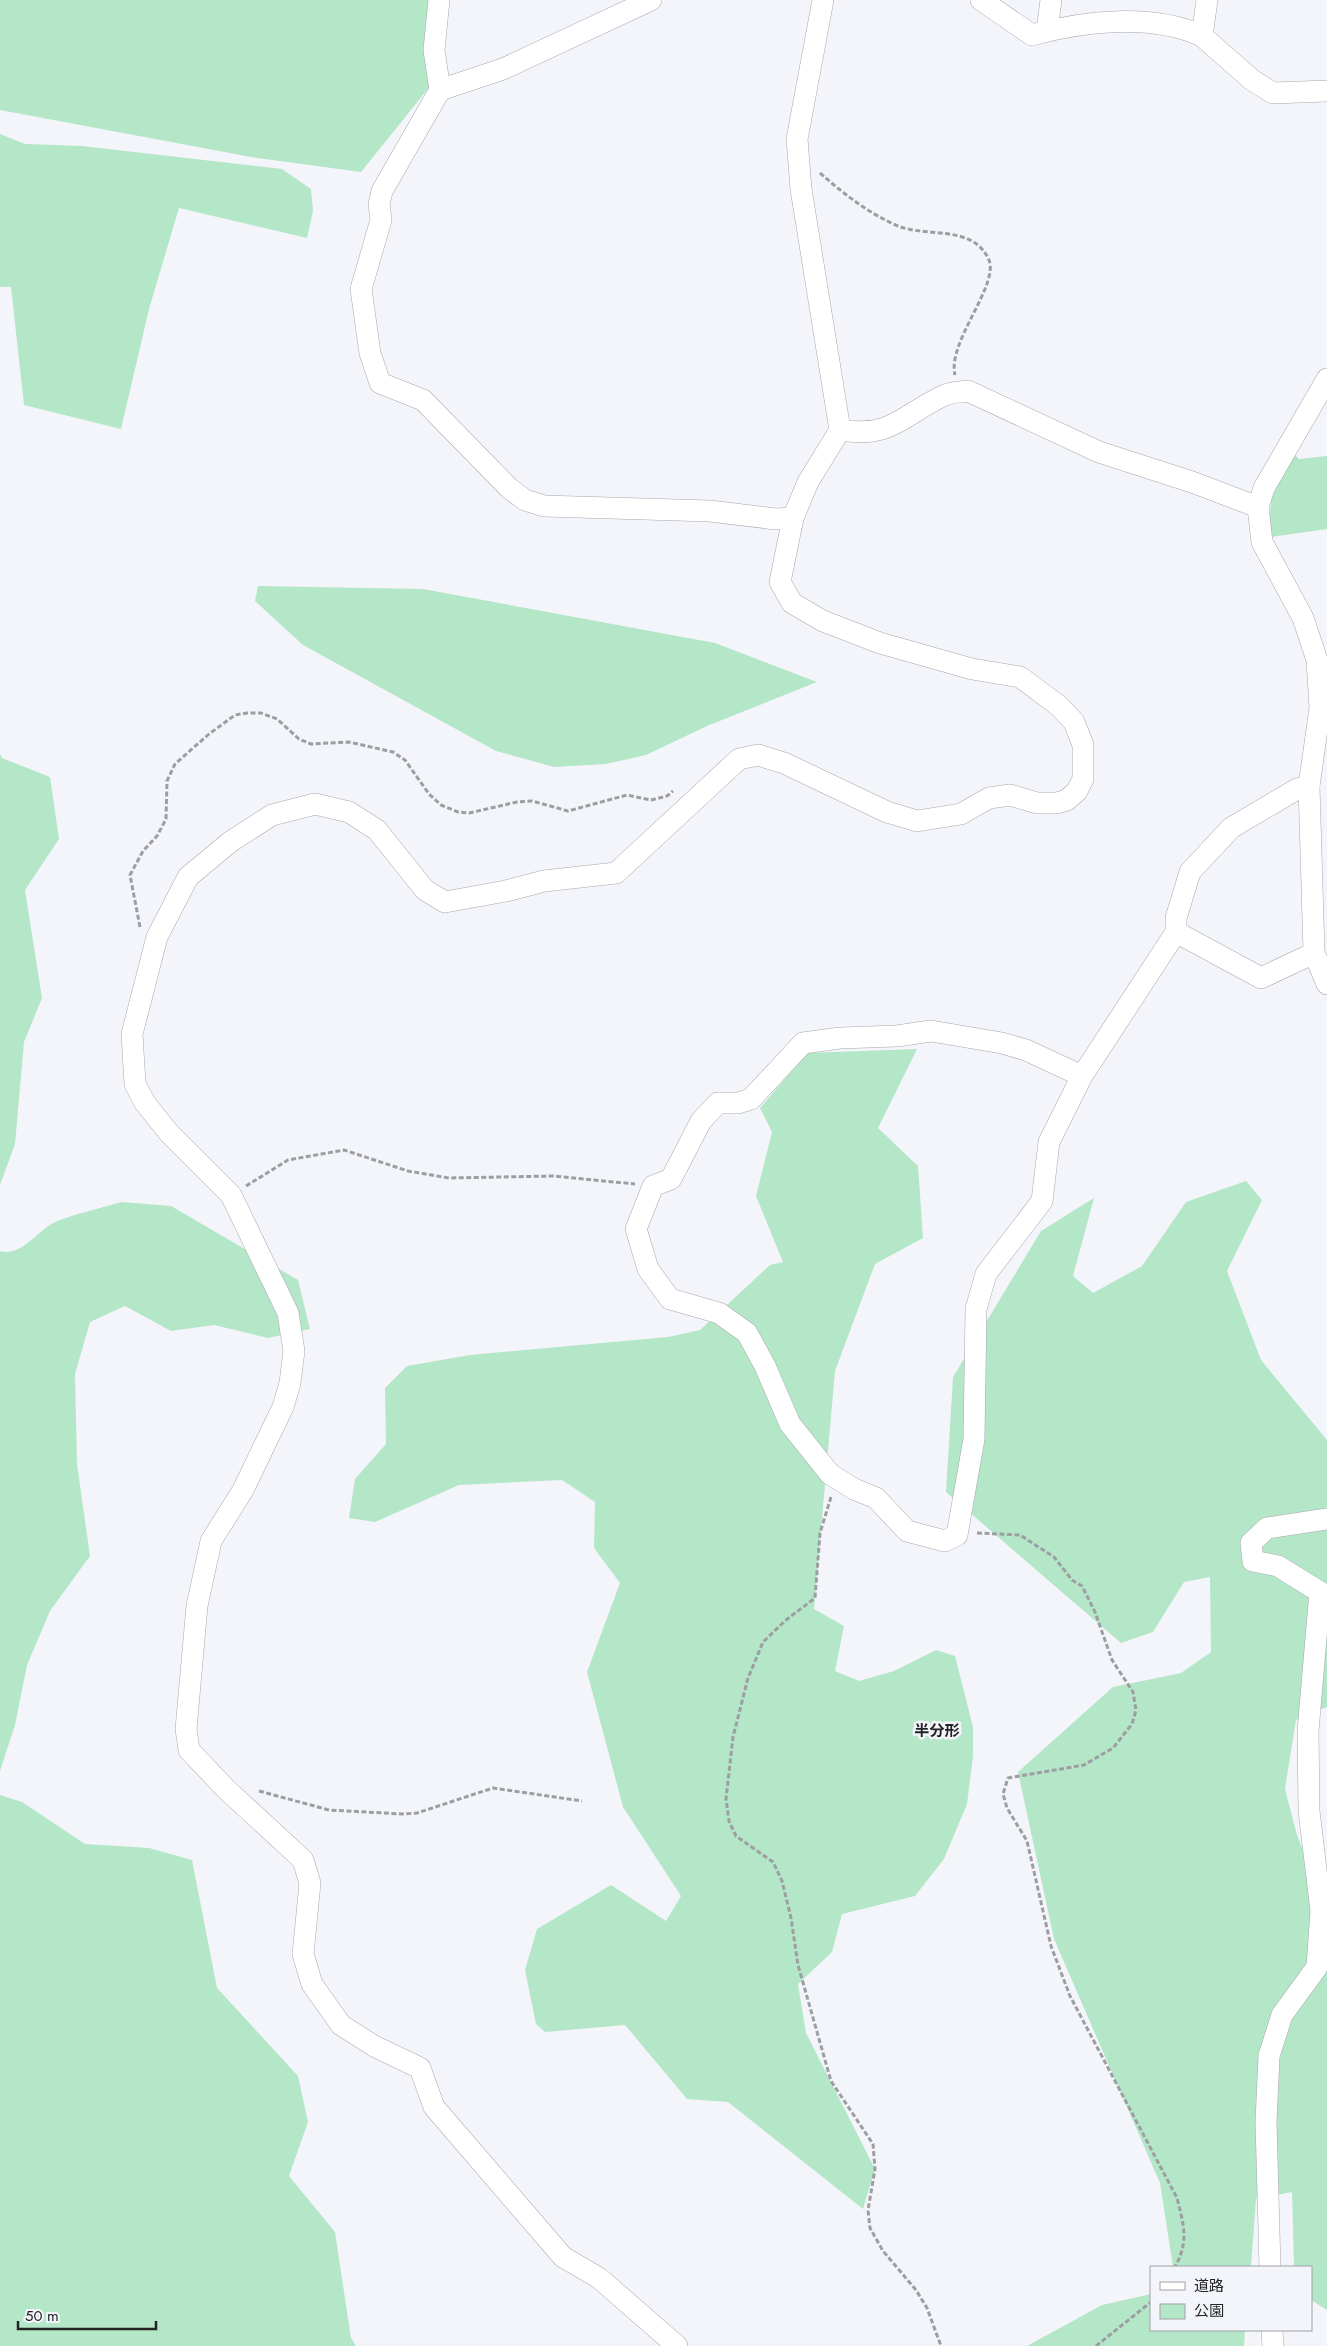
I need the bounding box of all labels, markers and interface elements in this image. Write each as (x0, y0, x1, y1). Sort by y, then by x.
district label: 半分形 (914, 1720, 960, 1742)
legend (1150, 2266, 1312, 2331)
text: 道路 (1194, 2275, 1224, 2297)
scale bar (18, 2298, 155, 2330)
text: 公園 (1194, 2300, 1224, 2322)
text: 50 m (25, 2305, 59, 2327)

